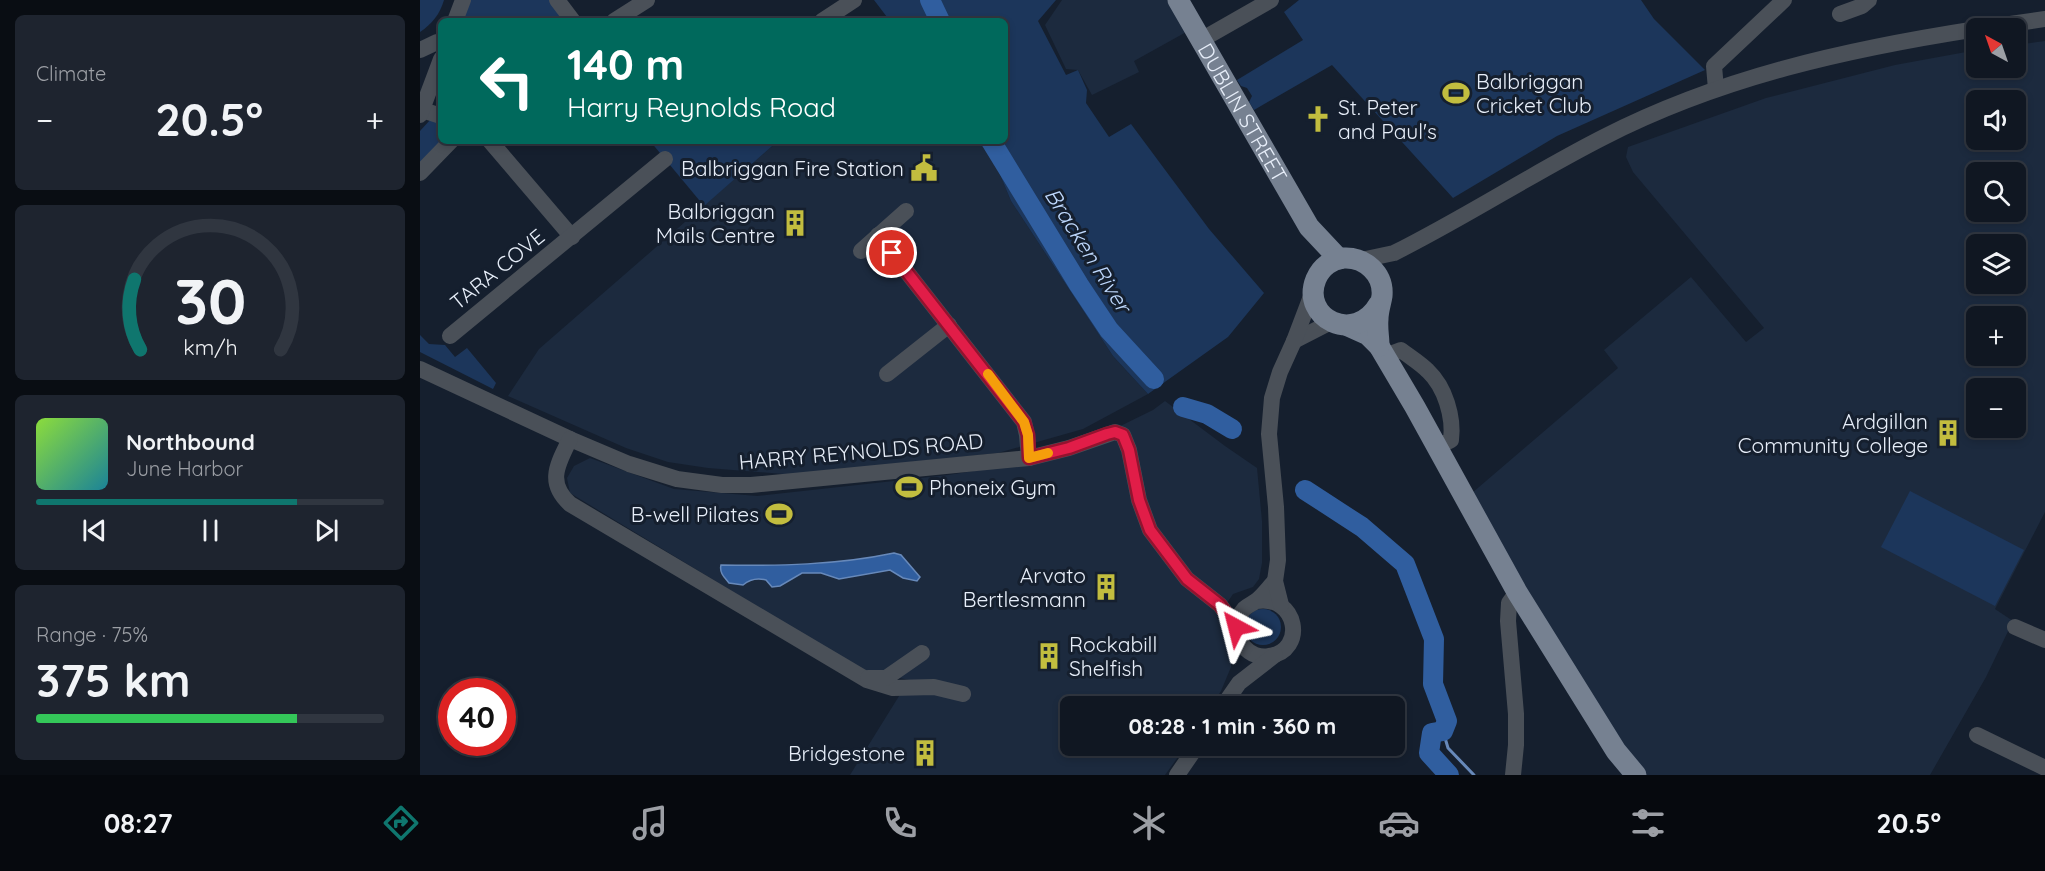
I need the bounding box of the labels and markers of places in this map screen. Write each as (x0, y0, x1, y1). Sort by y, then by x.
place label: Balbriggan Cricket Club (1476, 68, 1592, 118)
sports icon: Balbriggan Cricket Club (1441, 78, 1471, 108)
place label: St. Peter and Paul's (1338, 94, 1437, 144)
church icon: St. Peter and Paul's (1303, 104, 1333, 134)
public building icon: Balbriggan Fire Station (909, 153, 939, 183)
place label: Balbriggan Fire Station (681, 155, 904, 181)
place label: Balbriggan Mails Centre (656, 198, 775, 248)
building icon: Balbriggan Mails Centre (780, 208, 810, 238)
pin (866, 227, 917, 278)
place label: Ardgillan Community College (1738, 408, 1928, 458)
building icon: Ardgillan Community College (1933, 418, 1963, 448)
sports icon: Phoneix Gym (894, 472, 924, 502)
place label: Phoneix Gym (929, 474, 1056, 500)
sports icon: B-well Pilates (764, 499, 794, 529)
place label: B-well Pilates (631, 501, 759, 527)
place label: Arvato Bertlesmann (963, 562, 1086, 612)
building icon: Arvato Bertlesmann (1091, 572, 1121, 602)
place label: Rockabill Shelfish (1069, 631, 1157, 681)
building icon: Rockabill Shelfish (1034, 641, 1064, 671)
building icon: Bridgestone (910, 738, 940, 768)
place label: Bridgestone (788, 740, 905, 766)

